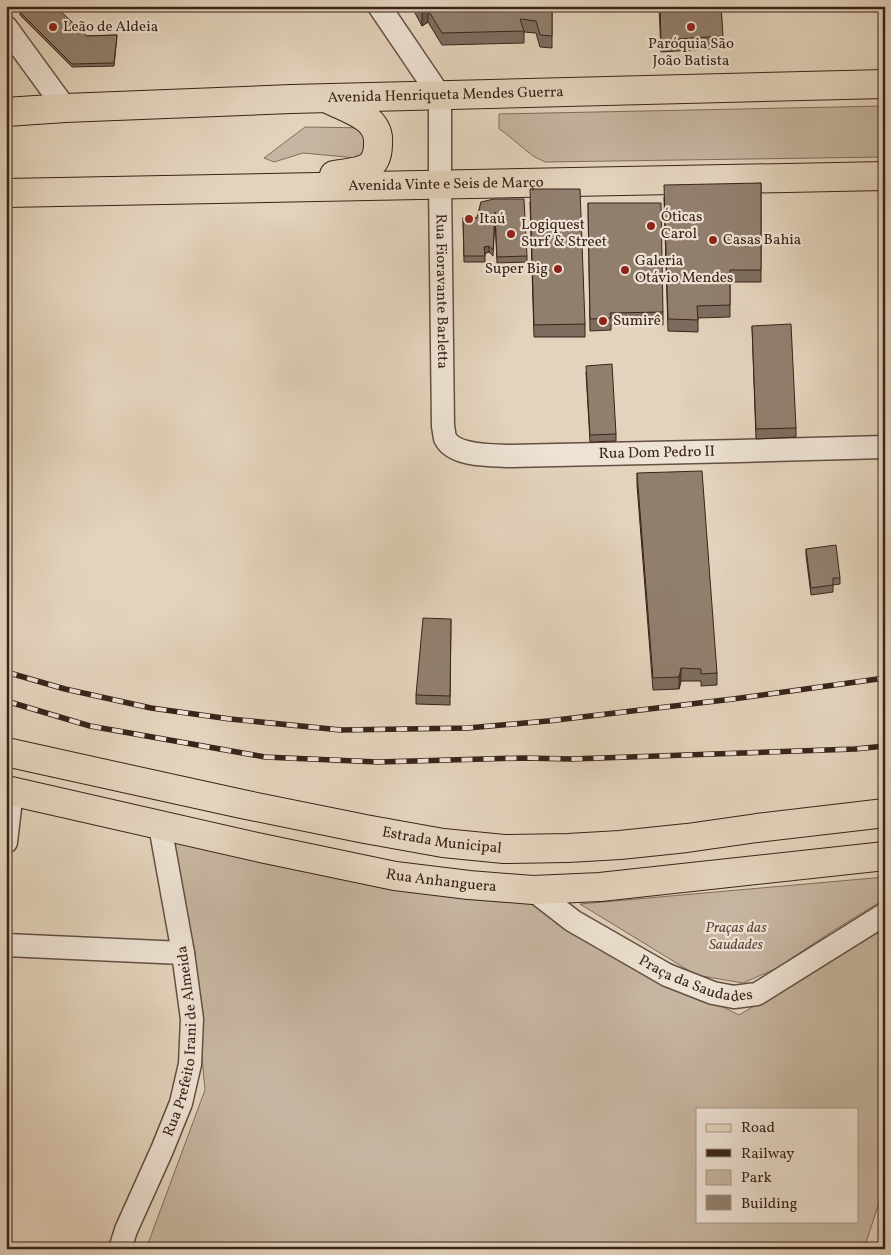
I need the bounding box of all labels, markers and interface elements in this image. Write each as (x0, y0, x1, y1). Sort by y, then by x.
place label: Leão de Aldeia (63, 17, 158, 38)
marker: Leão de Aldeia (47, 21, 59, 33)
marker: Paróquia São João Batista (685, 21, 697, 33)
place label: Paróquia São João Batista (648, 34, 734, 72)
street label: Avenida Henriqueta Mendes Guerra (327, 82, 564, 109)
street label: Avenida Vinte e Seis de Março (348, 172, 544, 197)
place label: Óticas Carol (661, 207, 702, 245)
place label: Itaú (479, 209, 506, 230)
street label: Rua Fioravante Barletta (430, 213, 453, 369)
marker: Itaú (463, 213, 475, 225)
place label: Logiquest Surf & Street (521, 215, 607, 253)
marker: Óticas Carol (645, 220, 657, 232)
marker: Logiquest Surf & Street (505, 228, 517, 240)
place label: Casas Bahia (723, 230, 801, 251)
marker: Casas Bahia (707, 234, 719, 246)
place label: Galeria Otávio Mendes (635, 251, 733, 289)
place label: Super Big (485, 259, 548, 280)
marker: Super Big (552, 263, 564, 275)
marker: Galeria Otávio Mendes (619, 264, 631, 276)
place label: Sumirê (613, 311, 661, 332)
marker: Sumirê (597, 315, 609, 327)
street label: Rua Dom Pedro II (598, 441, 715, 465)
street label: Estrada Municipal (380, 822, 503, 859)
street label: Rua Anhanguera (384, 864, 497, 898)
park label: Praças das Saudades (705, 918, 767, 956)
street label: Rua Prefeito Irani de Almeida (158, 944, 203, 1140)
street label: Praça da Saudades (634, 950, 754, 1008)
legend (696, 1108, 858, 1222)
text: Road (741, 1118, 775, 1139)
text: Railway (741, 1144, 794, 1165)
text: Park (741, 1168, 772, 1189)
text: Building (741, 1194, 798, 1215)

